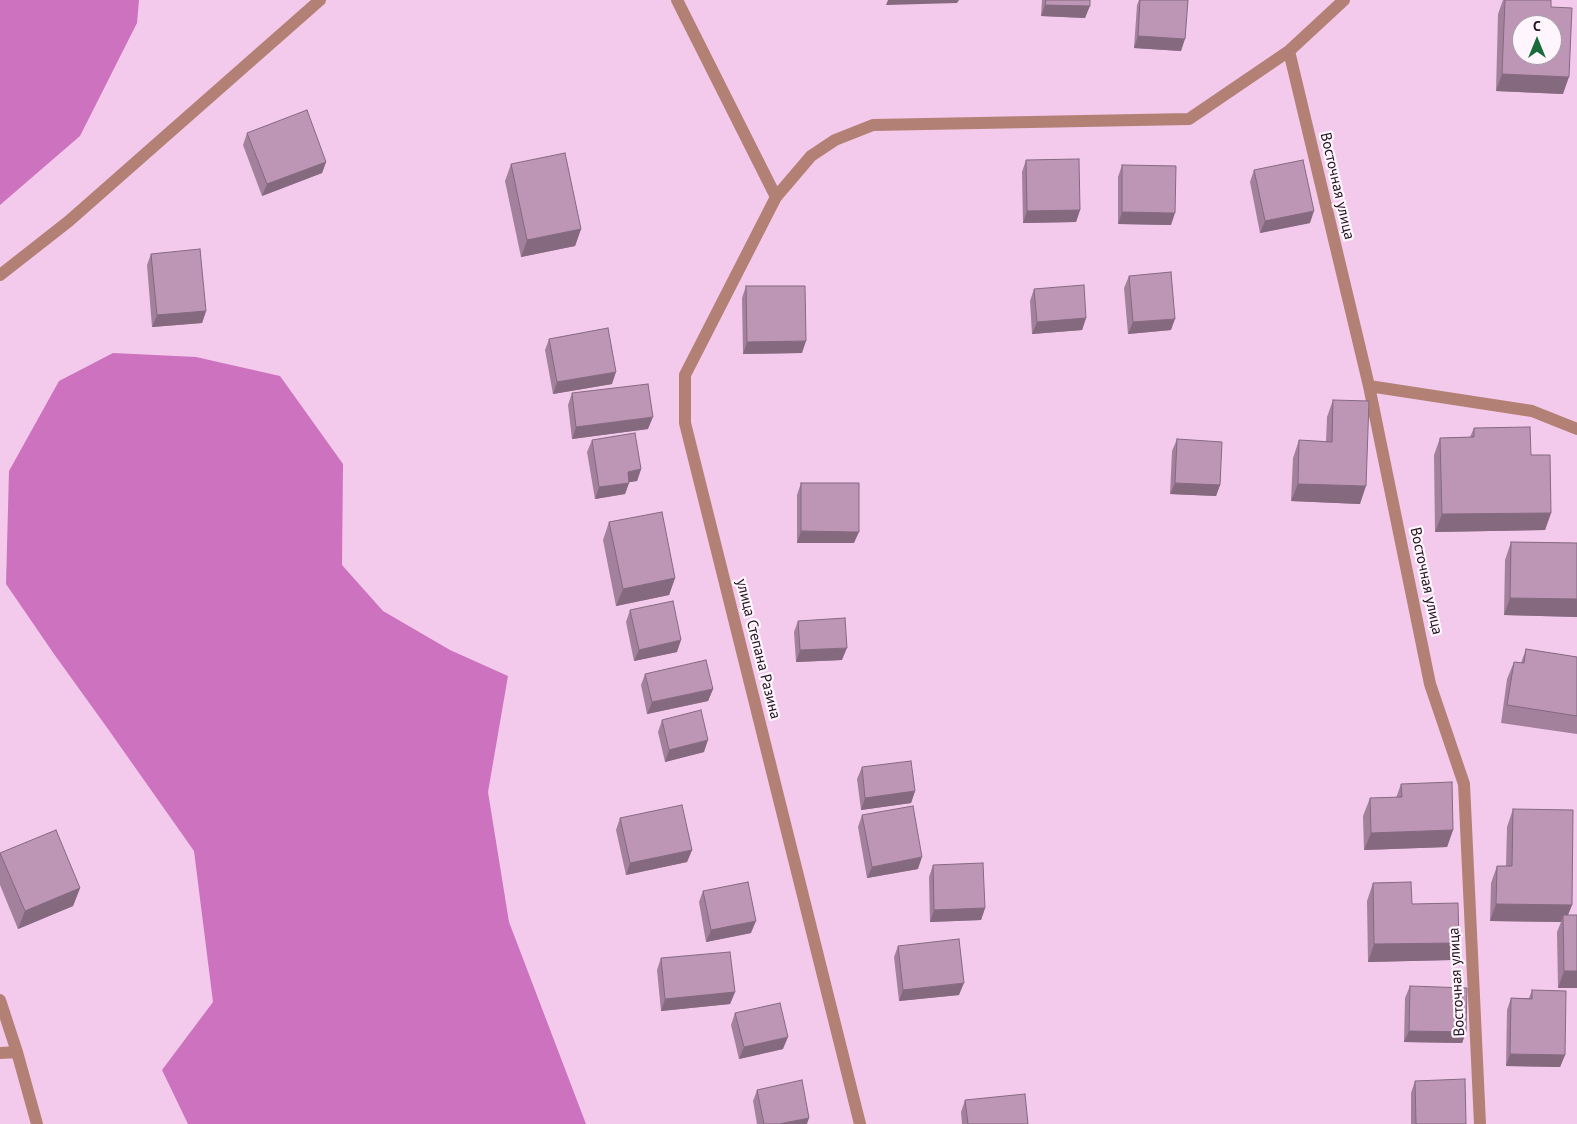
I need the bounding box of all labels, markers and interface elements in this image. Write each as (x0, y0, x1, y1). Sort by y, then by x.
north arrow (1512, 15, 1562, 65)
text: С (1533, 17, 1541, 35)
street label: Восточная улица (1316, 131, 1358, 241)
street label: Восточная улица (1406, 526, 1446, 636)
street label: улица Степана Разина (732, 577, 784, 721)
street label: Восточная улица (1445, 927, 1469, 1037)

